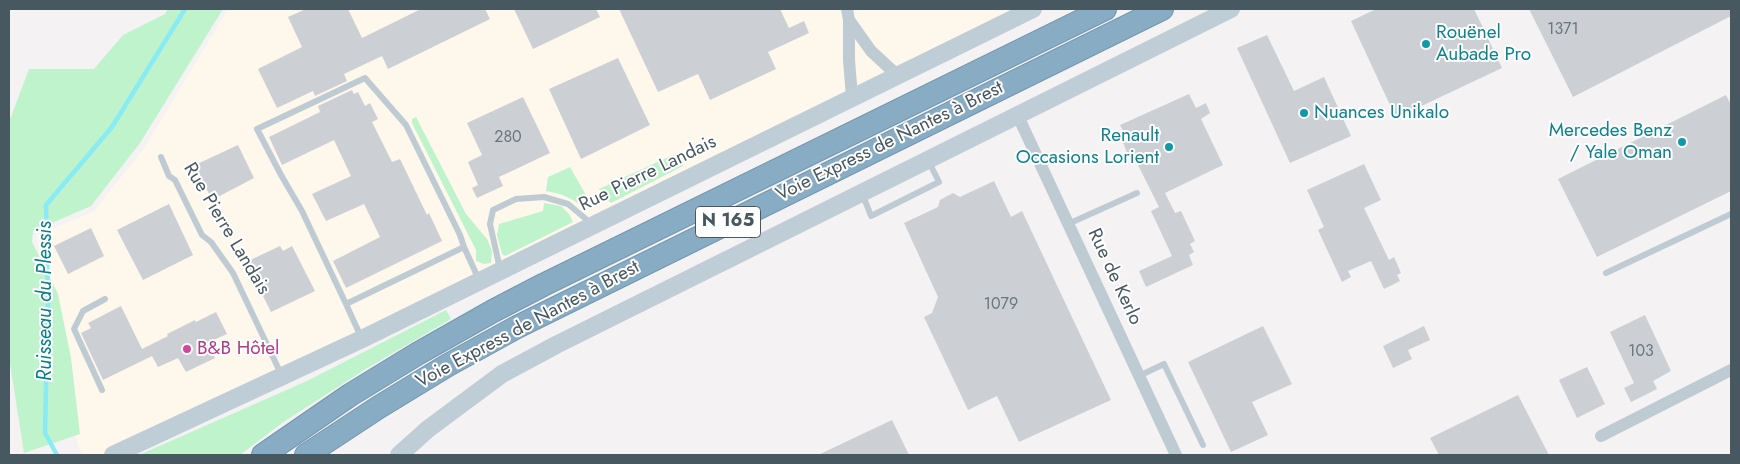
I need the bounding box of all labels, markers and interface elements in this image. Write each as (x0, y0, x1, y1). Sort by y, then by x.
house number: 1371 (1547, 20, 1579, 40)
place label: Rouënel Aubade Pro (1436, 22, 1531, 66)
marker: Rouënel Aubade Pro (1420, 38, 1432, 50)
street label: Voie Express de Nantes à Brest (773, 77, 1007, 207)
place label: Nuances Unikalo (1314, 102, 1449, 124)
marker: Nuances Unikalo (1298, 107, 1310, 119)
place label: Mercedes Benz / Yale Oman (1549, 120, 1672, 164)
place label: Renault Occasions Lorient (1016, 125, 1159, 169)
house number: 280 (494, 128, 522, 148)
street label: Rue Pierre Landais (576, 131, 720, 217)
marker: Mercedes Benz / Yale Oman (1676, 136, 1688, 148)
marker: Renault Occasions Lorient (1163, 141, 1175, 153)
street label: Rue Pierre Landais (178, 159, 274, 299)
road number: N 165 (696, 206, 760, 238)
water label: Ruisseau du Plessis (34, 221, 58, 381)
street label: Rue de Kerlo (1082, 225, 1146, 329)
street label: Voie Express de Nantes à Brest (412, 256, 644, 394)
house number: 1079 (984, 295, 1018, 315)
place label: B&B Hôtel (197, 338, 279, 360)
house number: 103 (1628, 342, 1654, 362)
marker: B&B Hôtel (181, 343, 193, 355)

